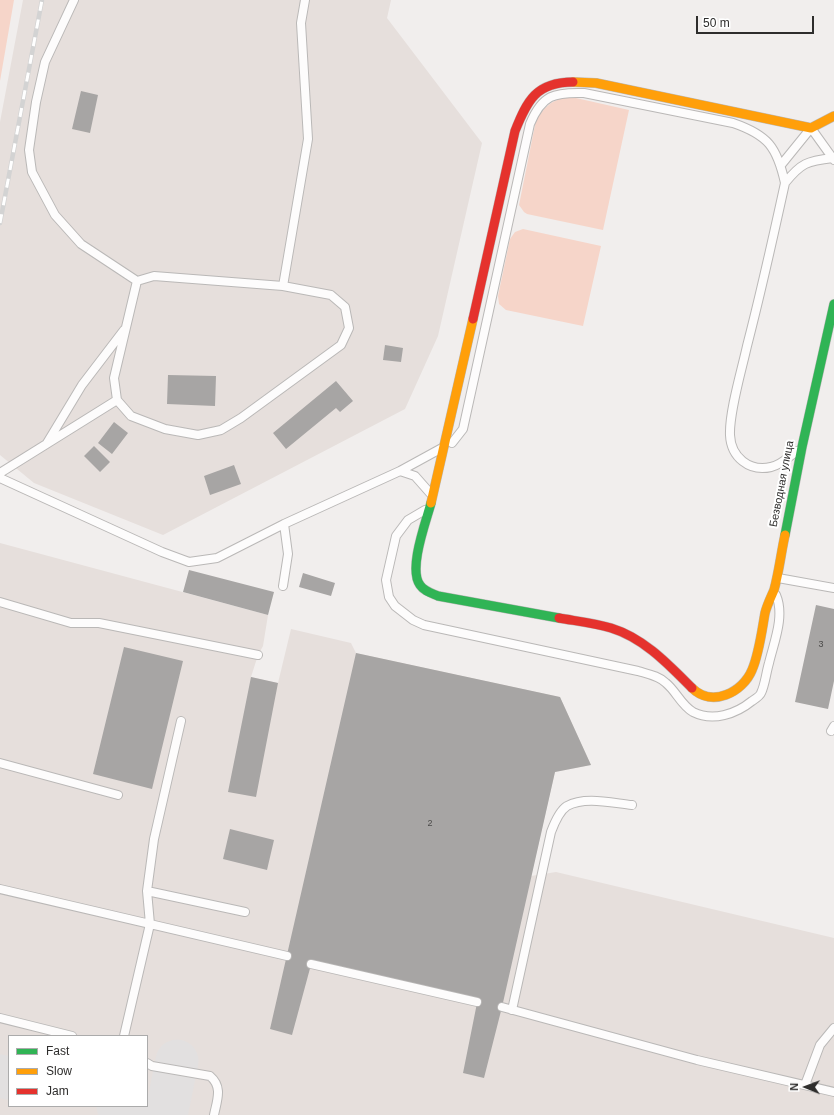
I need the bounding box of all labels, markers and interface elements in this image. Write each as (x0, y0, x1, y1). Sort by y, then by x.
scale bar (698, 8, 816, 34)
text: 50 m (703, 16, 730, 30)
street label: Безводная улица (767, 440, 797, 528)
house number: 3 (818, 640, 824, 650)
house number: 2 (427, 819, 433, 829)
legend (8, 1035, 148, 1107)
text: Fast (46, 1044, 69, 1058)
text: Slow (46, 1064, 72, 1078)
north arrow (786, 1067, 826, 1107)
text: N (788, 1083, 800, 1091)
text: Jam (46, 1084, 69, 1098)

